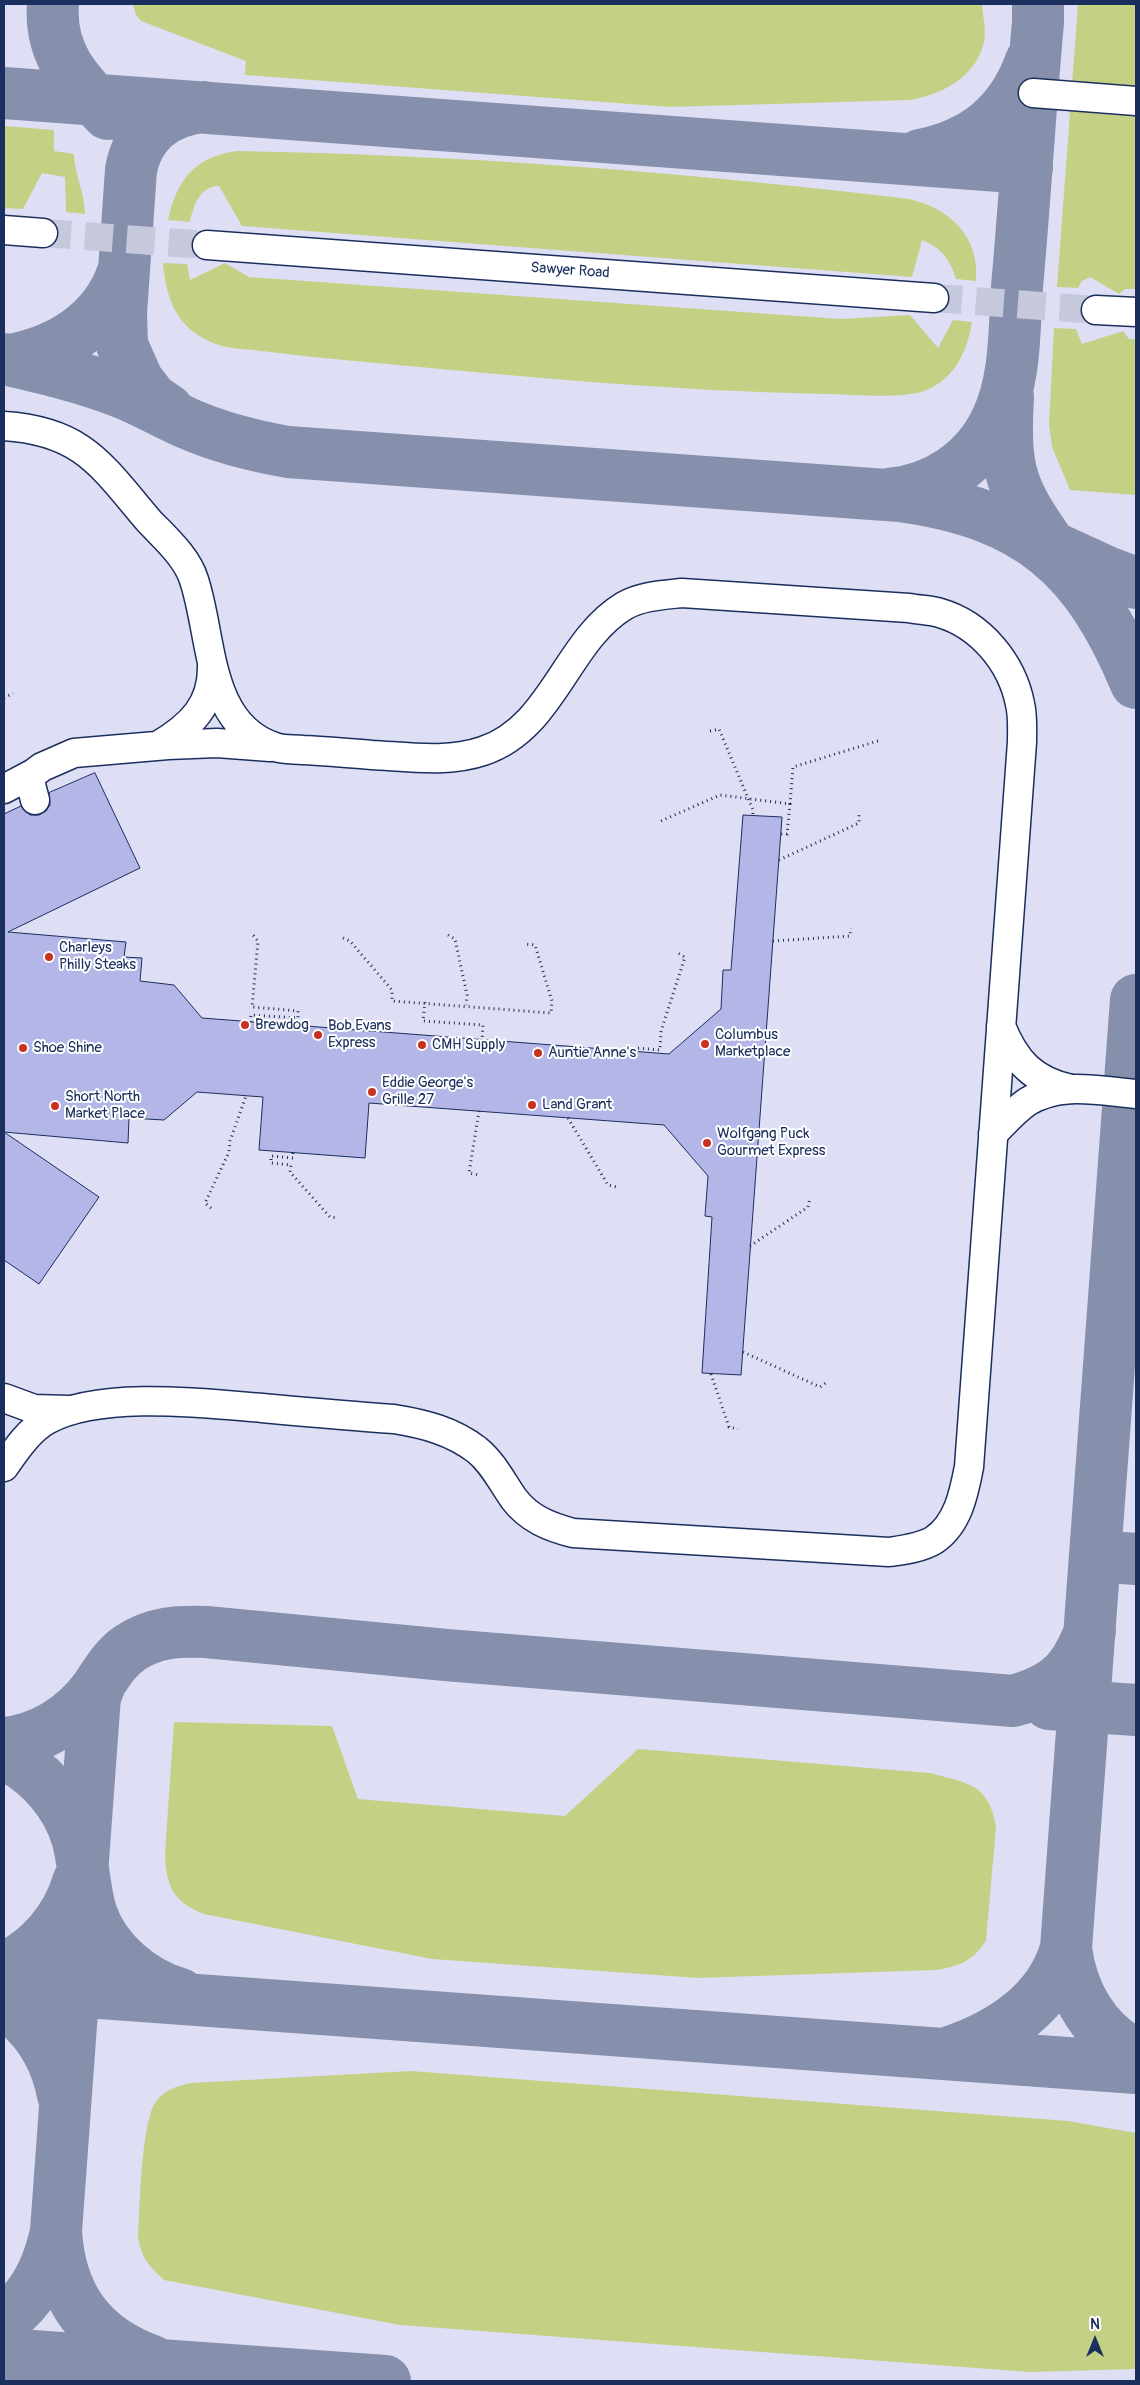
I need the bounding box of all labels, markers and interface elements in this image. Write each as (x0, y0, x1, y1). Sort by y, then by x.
street label: Sawyer Road (530, 259, 610, 283)
place label: Charleys Philly Steaks (59, 939, 136, 974)
marker: Charleys Philly Steaks (43, 951, 55, 963)
place label: Brewdog (255, 1016, 309, 1034)
place label: Bob Evans Express (328, 1017, 391, 1052)
marker: Brewdog (239, 1019, 251, 1031)
place label: Columbus Marketplace (715, 1026, 790, 1061)
marker: Bob Evans Express (312, 1029, 324, 1041)
place label: CMH Supply (432, 1036, 505, 1054)
marker: Columbus Marketplace (699, 1038, 711, 1050)
place label: Shoe Shine (33, 1039, 102, 1057)
marker: CMH Supply (416, 1039, 428, 1051)
marker: Shoe Shine (17, 1042, 29, 1054)
place label: Auntie Anne's (548, 1044, 636, 1062)
marker: Auntie Anne's (532, 1047, 544, 1059)
place label: Eddie George's Grille 27 (382, 1074, 473, 1109)
marker: Eddie George's Grille 27 (366, 1086, 378, 1098)
place label: Short North Market Place (65, 1088, 145, 1123)
place label: Land Grant (542, 1096, 612, 1114)
marker: Land Grant (526, 1099, 538, 1111)
marker: Short North Market Place (49, 1100, 61, 1112)
place label: Wolfgang Puck Gourmet Express (717, 1125, 825, 1160)
marker: Wolfgang Puck Gourmet Express (701, 1137, 713, 1149)
north arrow (1070, 2315, 1120, 2365)
text: N (1090, 2316, 1100, 2333)

